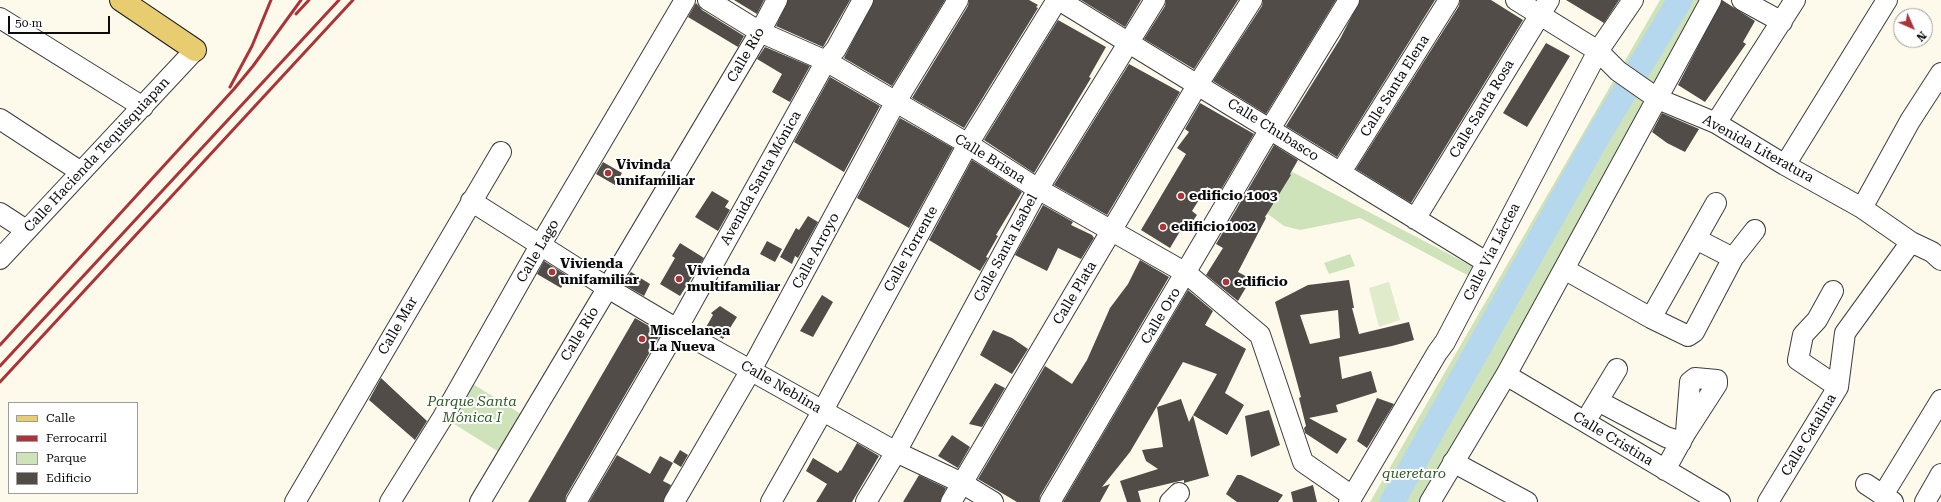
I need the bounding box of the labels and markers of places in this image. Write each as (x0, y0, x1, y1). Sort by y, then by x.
place label: Vivinda unifamiliar (616, 157, 695, 190)
marker: Vivinda unifamiliar (603, 168, 613, 178)
place label: edificio 1003 (1189, 188, 1278, 204)
marker: edificio 1003 (1176, 191, 1186, 201)
place label: edificio1002 (1171, 219, 1256, 235)
marker: edificio1002 (1158, 222, 1168, 232)
place label: Vivienda unifamiliar (560, 256, 639, 288)
place label: Vivienda multifamiliar (687, 263, 780, 296)
marker: Vivienda unifamiliar (547, 267, 557, 277)
marker: Vivienda multifamiliar (674, 274, 684, 284)
place label: edificio (1234, 274, 1288, 290)
marker: edificio (1221, 277, 1231, 287)
place label: Miscelanea La Nueva (650, 323, 730, 356)
marker: Miscelanea La Nueva (637, 334, 647, 344)

